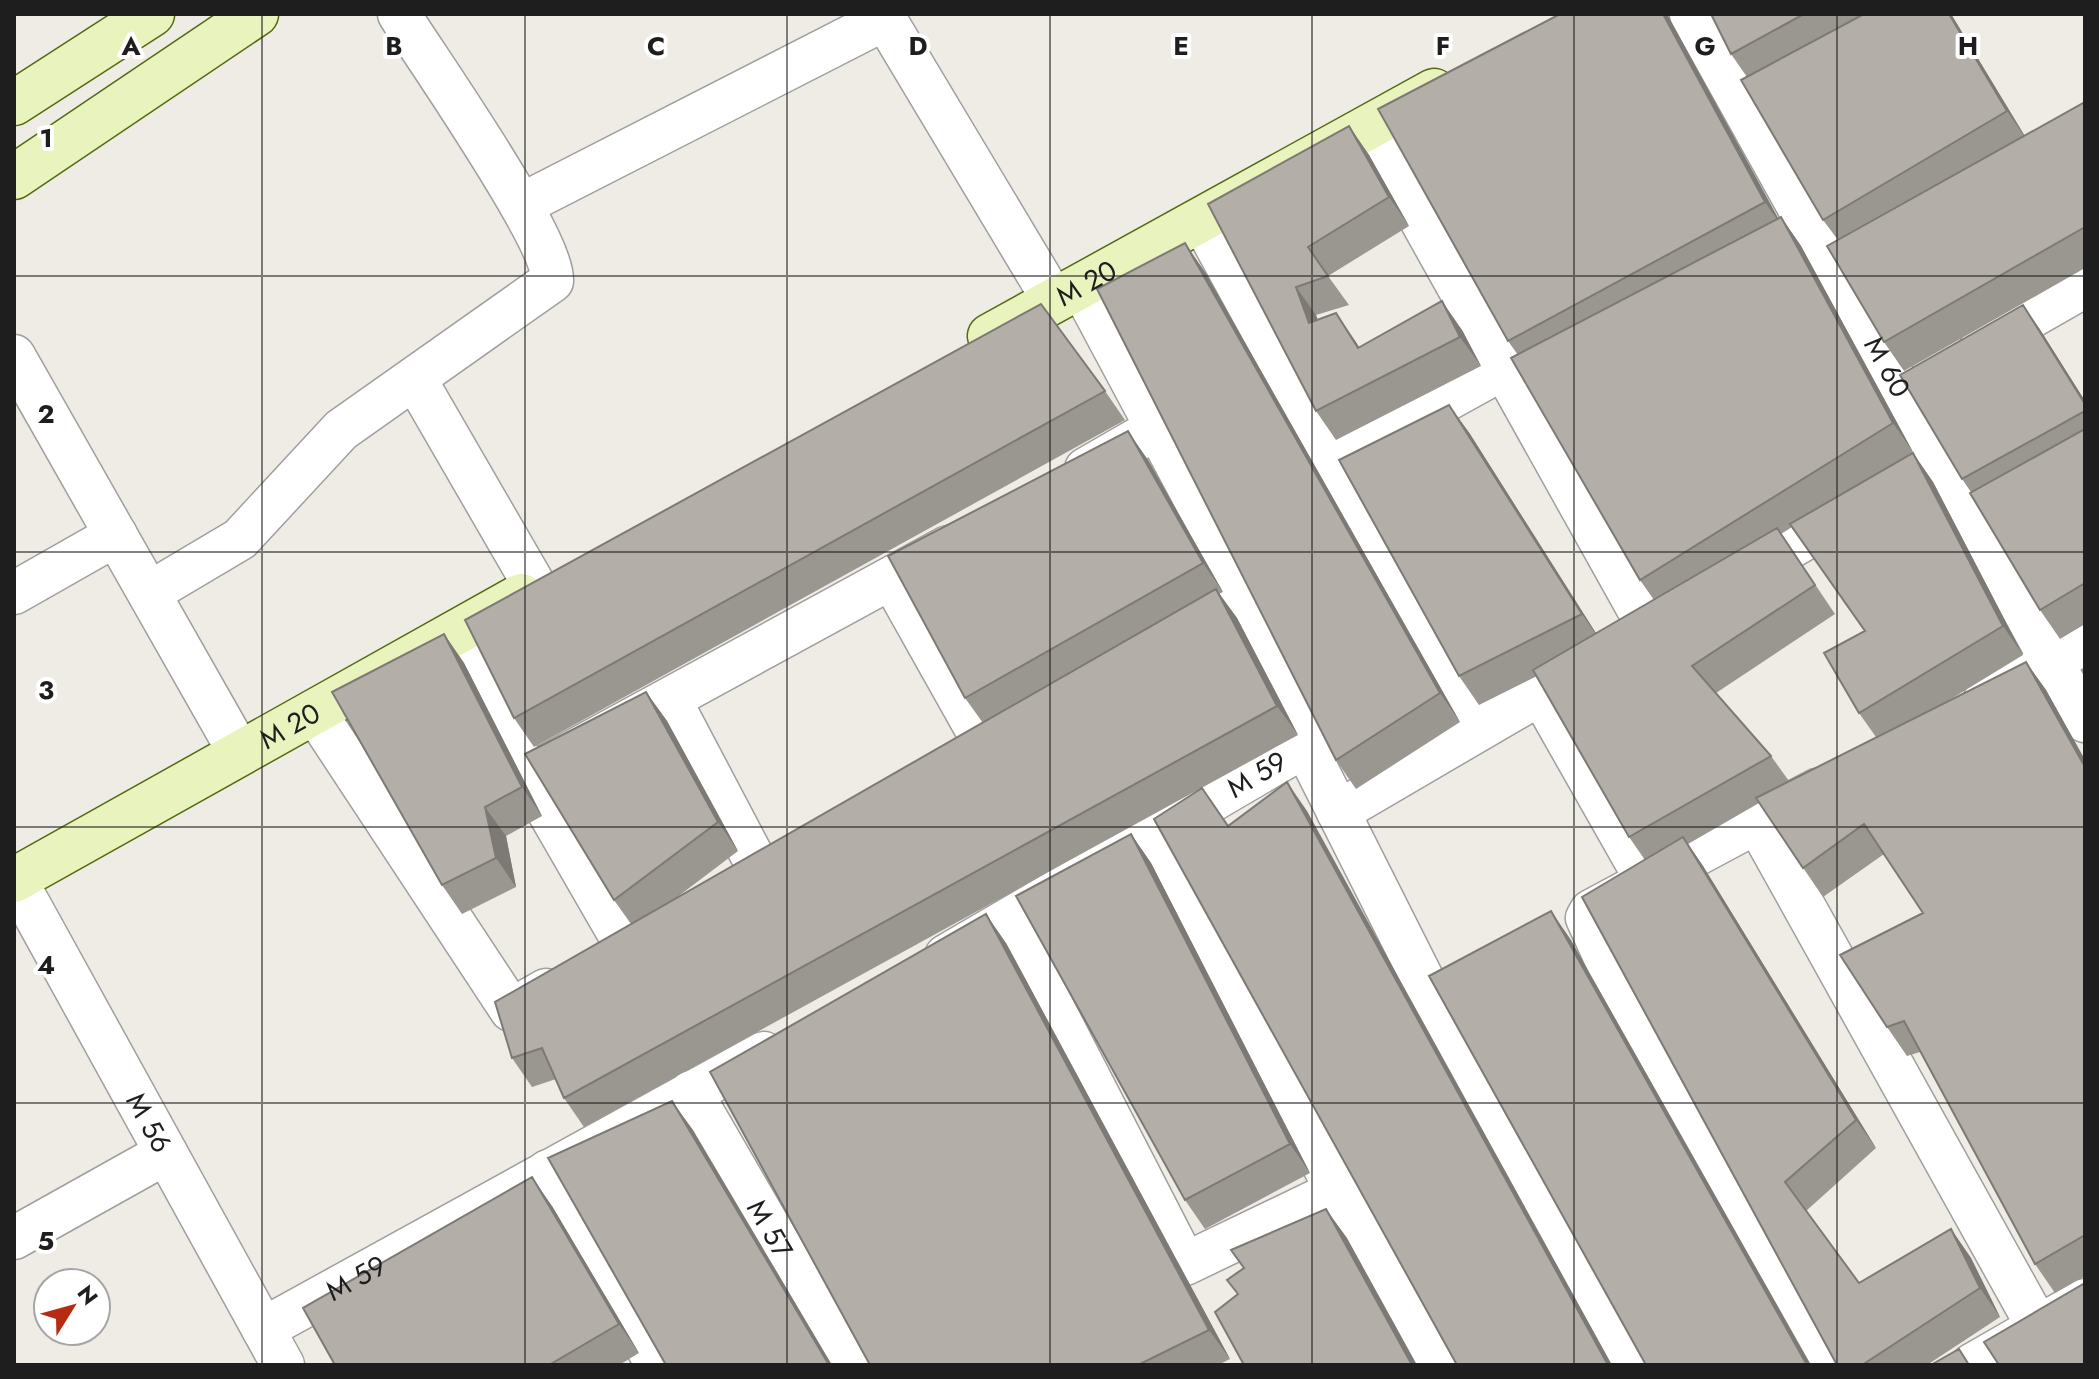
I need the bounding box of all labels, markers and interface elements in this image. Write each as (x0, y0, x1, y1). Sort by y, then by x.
text: A (120, 27, 141, 65)
text: B (385, 27, 403, 65)
text: C (647, 27, 665, 65)
text: D (908, 27, 928, 65)
text: E (1173, 27, 1189, 65)
text: F (1436, 27, 1450, 65)
text: G (1694, 27, 1716, 65)
text: H (1958, 27, 1978, 65)
text: 1 (39, 119, 53, 157)
street label: M 20 (1048, 249, 1124, 316)
street label: M 60 (1854, 329, 1921, 405)
text: 2 (37, 395, 55, 433)
text: 3 (38, 671, 54, 709)
street label: M 20 (252, 692, 328, 759)
street label: M 59 (1219, 741, 1294, 808)
text: 4 (37, 946, 55, 984)
street label: M 56 (116, 1085, 182, 1160)
street label: M 57 (737, 1192, 803, 1266)
text: 5 (38, 1222, 54, 1260)
street label: M 59 (318, 1245, 393, 1311)
north arrow (32, 1267, 112, 1347)
text: N (70, 1278, 106, 1312)

